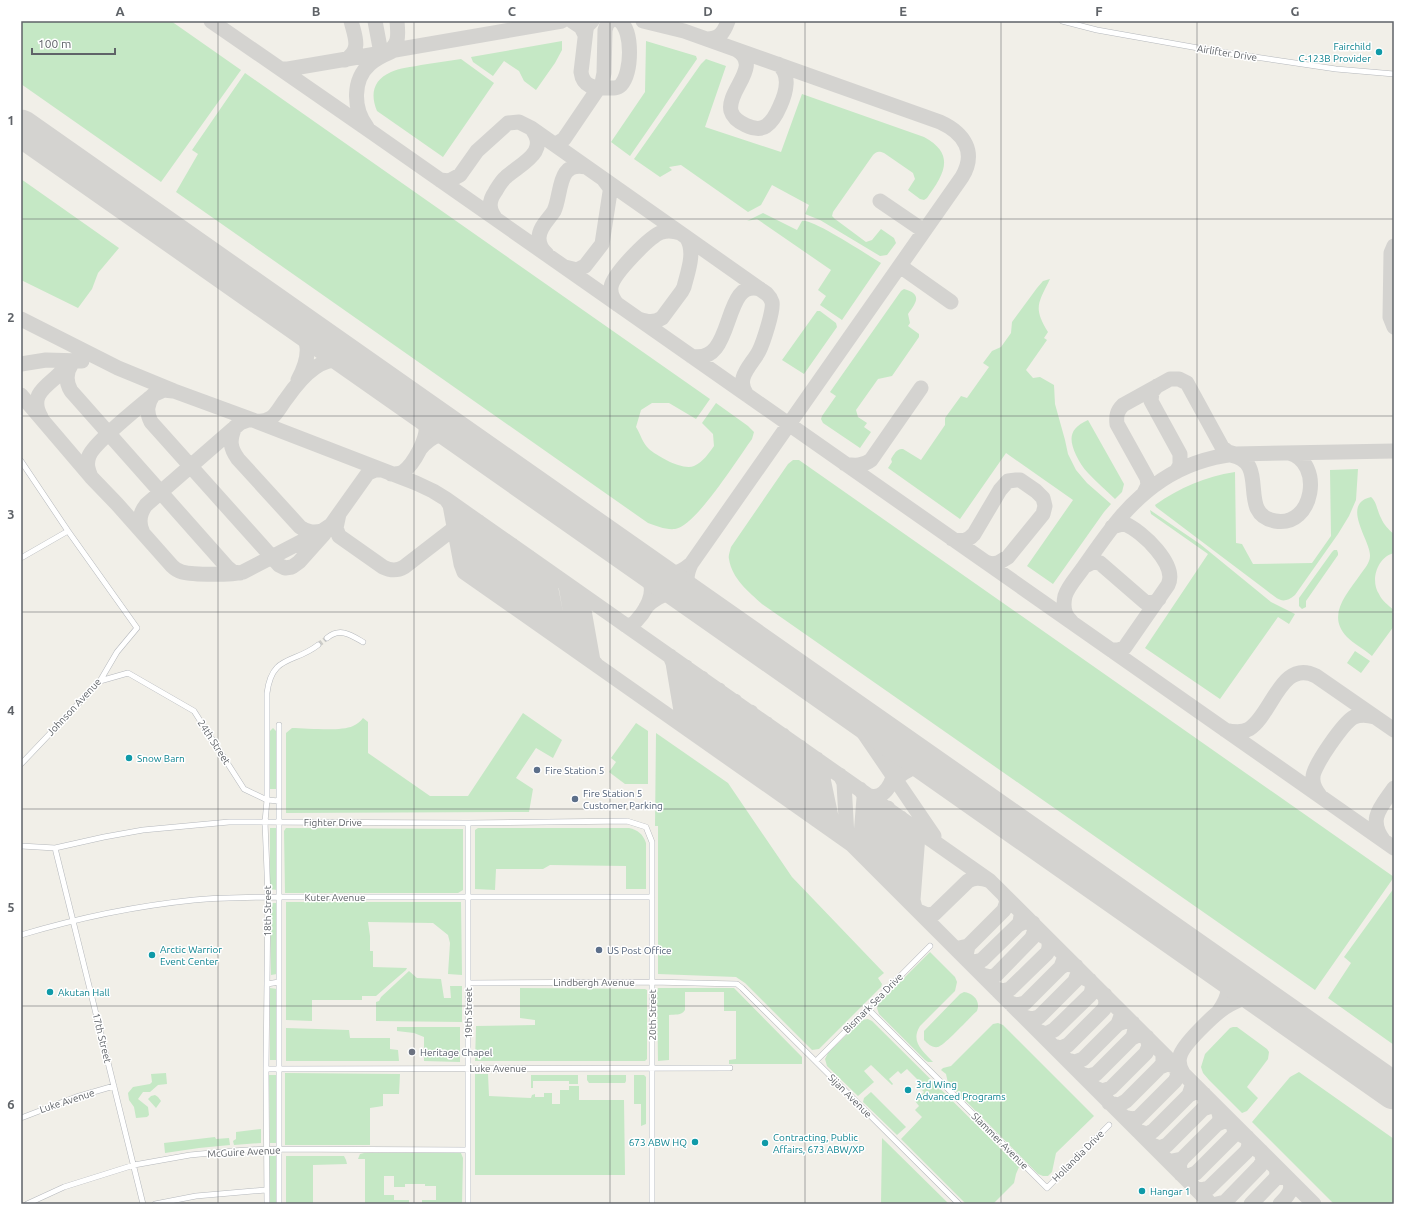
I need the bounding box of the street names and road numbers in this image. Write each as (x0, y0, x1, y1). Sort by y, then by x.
street label: Airlifter Drive (1196, 43, 1258, 63)
street label: Johnson Avenue (45, 676, 103, 738)
street label: 24th Street (195, 718, 233, 766)
street label: Fighter Drive (304, 817, 362, 828)
street label: 18th Street (262, 885, 273, 937)
street label: Kuter Avenue (305, 892, 365, 903)
street label: Bismark Sea Drive (841, 971, 905, 1035)
street label: Lindbergh Avenue (553, 977, 635, 988)
street label: 19th Street (463, 987, 474, 1039)
street label: 20th Street (647, 989, 658, 1041)
street label: 17th Street (90, 1012, 114, 1064)
street label: Luke Avenue (469, 1063, 527, 1074)
street label: Sijan Avenue (826, 1072, 874, 1120)
street label: Luke Avenue (38, 1087, 96, 1115)
street label: Slammer Avenue (969, 1110, 1031, 1172)
street label: Hollandia Drive (1050, 1128, 1106, 1184)
street label: McGuire Avenue (207, 1145, 281, 1159)

